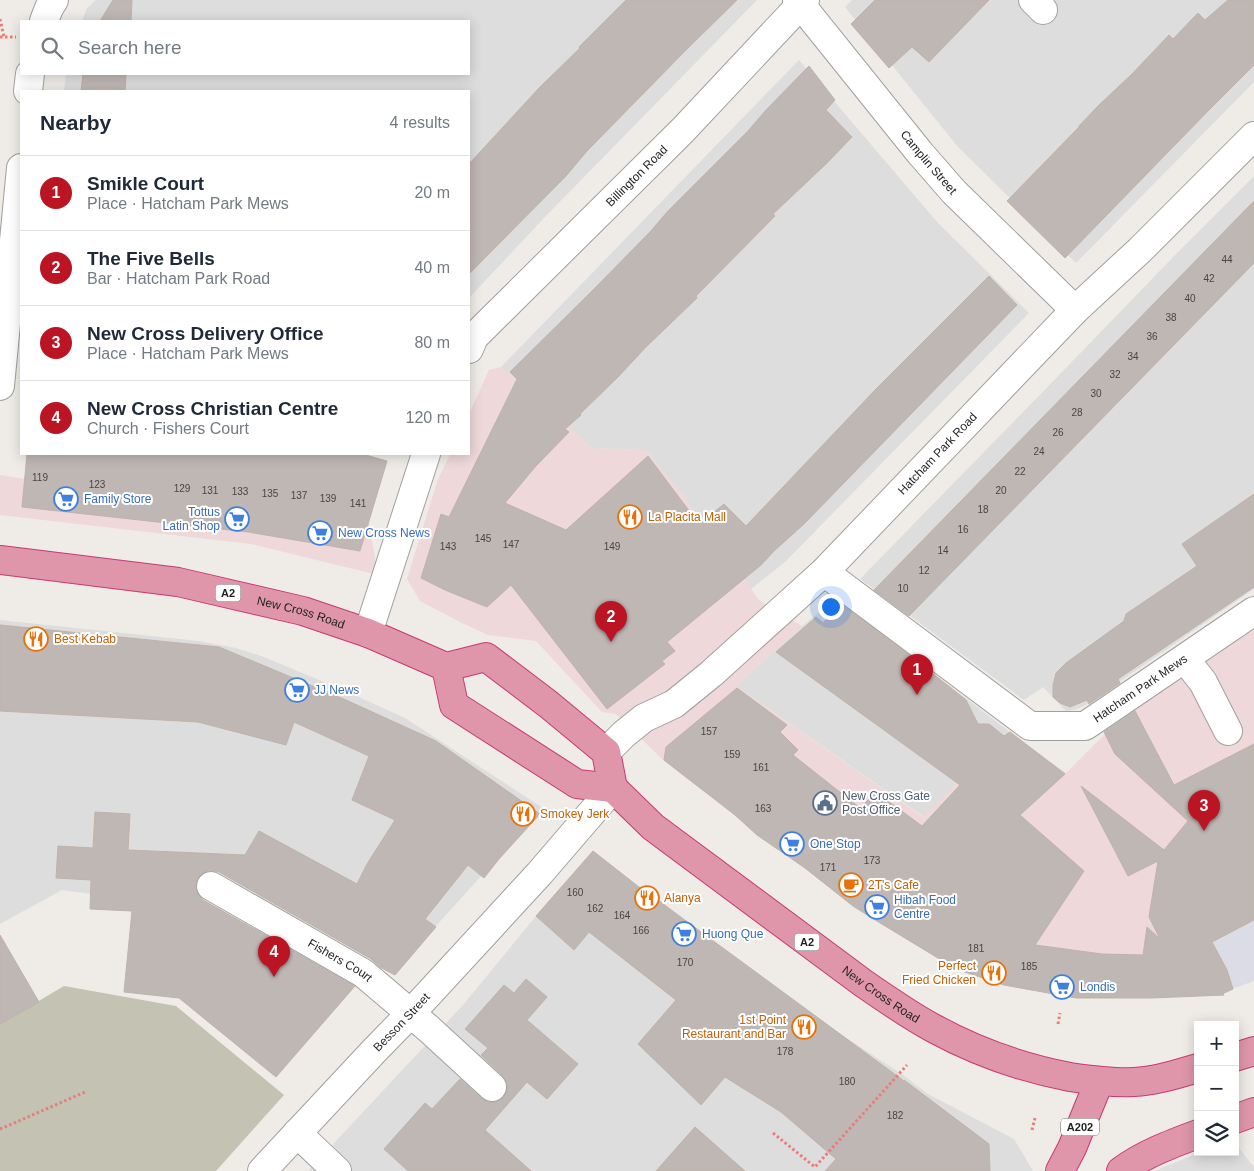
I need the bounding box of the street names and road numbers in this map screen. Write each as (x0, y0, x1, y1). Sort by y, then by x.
street label: Camplin Street (898, 128, 960, 198)
street label: Billington Road (603, 142, 670, 209)
street label: Hatcham Park Road (895, 410, 980, 498)
road number: A2 (216, 584, 240, 602)
street label: New Cross Road (256, 594, 347, 632)
street label: Hatcham Park Mews (1090, 651, 1190, 725)
road number: A2 (794, 934, 820, 950)
street label: Fishers Court (306, 936, 376, 985)
street label: New Cross Road (839, 963, 922, 1026)
street label: Besson Street (370, 990, 433, 1054)
road number: A202 (1061, 1118, 1099, 1136)

